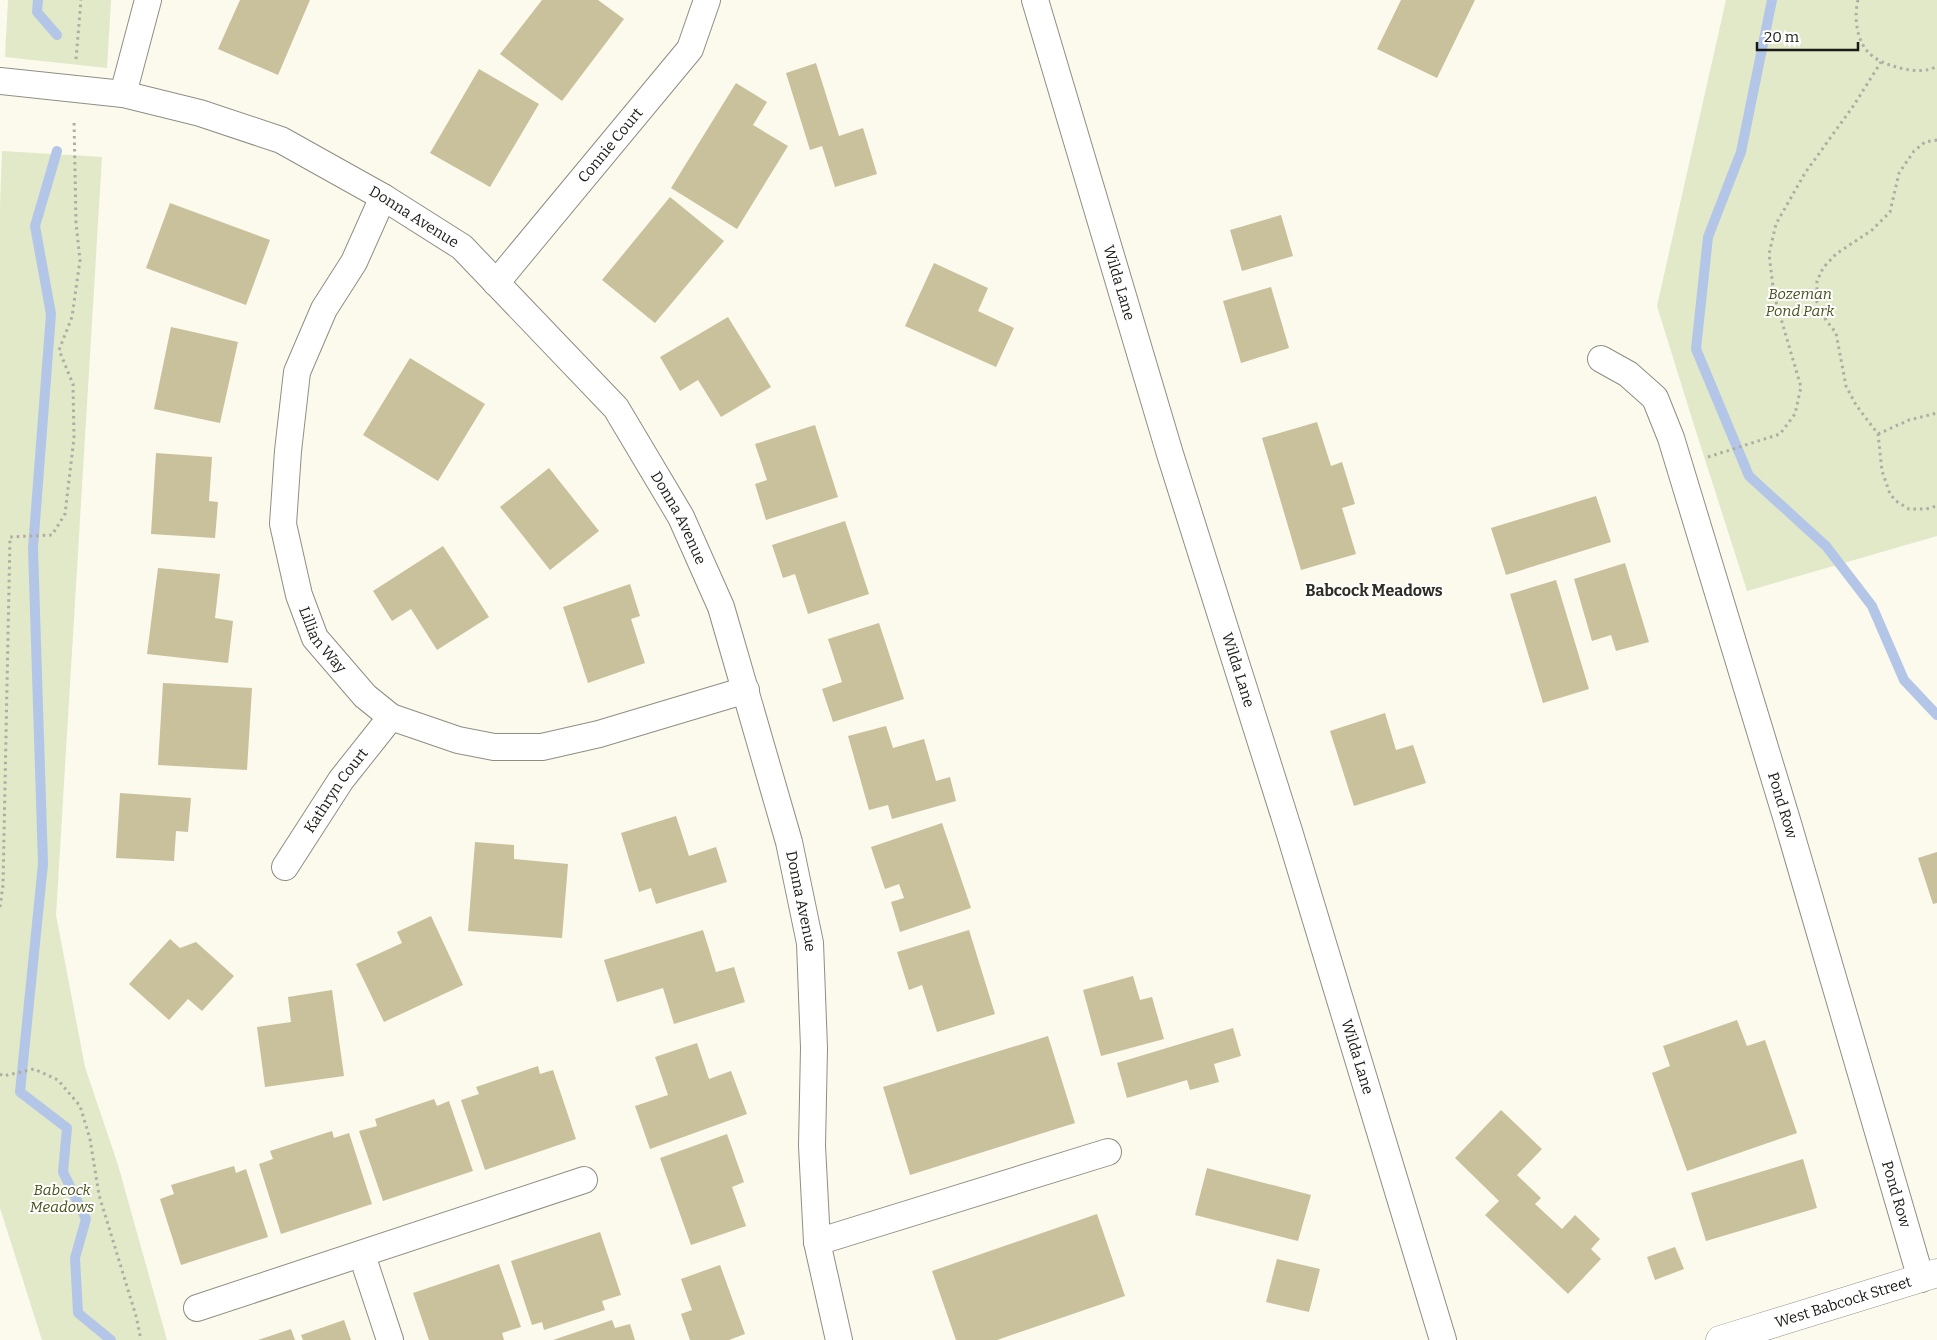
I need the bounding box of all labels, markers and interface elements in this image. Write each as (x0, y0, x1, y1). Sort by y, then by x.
scale bar (1757, 20, 1858, 52)
text: 20 m (1764, 28, 1800, 46)
street label: Connie Court (574, 104, 647, 186)
street label: Donna Avenue (366, 182, 462, 252)
street label: Wilda Lane (1099, 243, 1139, 322)
park label: Bozeman Pond Park (1766, 285, 1835, 320)
street label: Donna Avenue (647, 468, 710, 567)
district label: Babcock Meadows (1305, 581, 1443, 600)
street label: Lillian Way (295, 604, 350, 677)
street label: Wilda Lane (1218, 630, 1258, 710)
street label: Kathryn Court (300, 744, 372, 836)
street label: Pond Row (1764, 770, 1801, 842)
street label: Donna Avenue (782, 849, 819, 952)
street label: Wilda Lane (1338, 1017, 1377, 1097)
street label: Pond Row (1878, 1159, 1915, 1230)
park label: Babcock Meadows (30, 1181, 94, 1216)
street label: West Babcock Street (1773, 1272, 1914, 1331)

